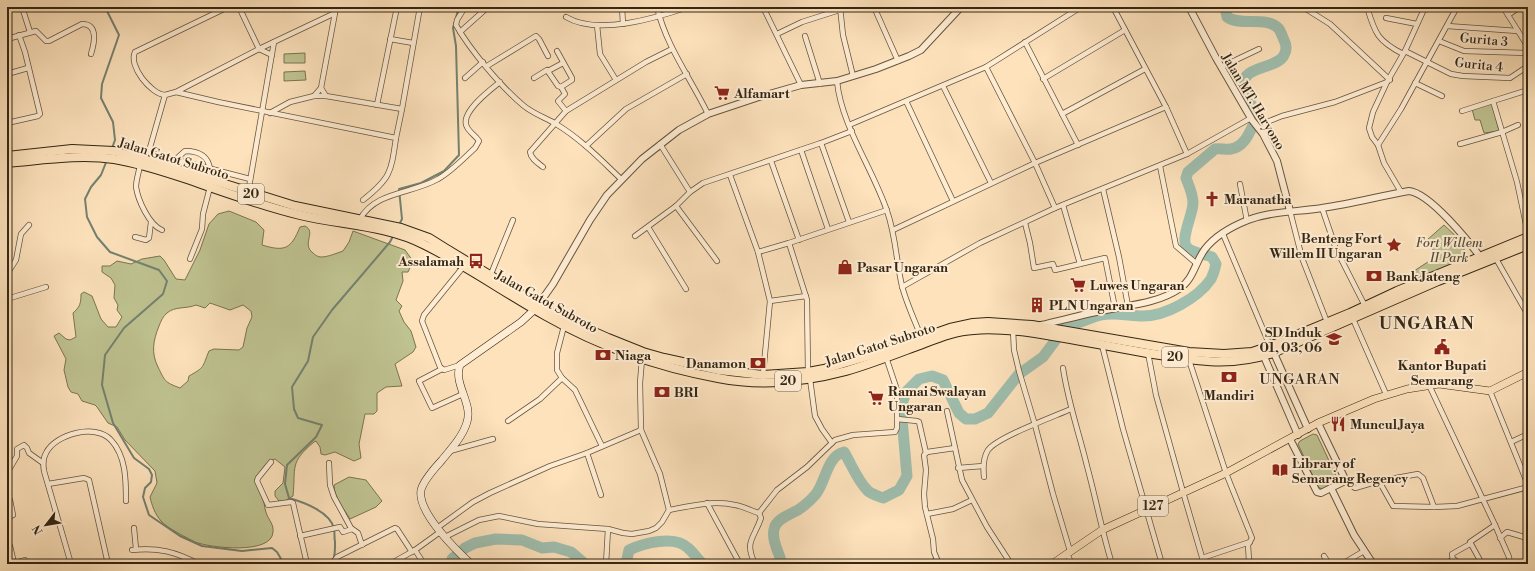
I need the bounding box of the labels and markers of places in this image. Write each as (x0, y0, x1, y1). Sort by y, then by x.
supermarket icon: Alfamart (713, 84, 731, 102)
place label: Alfamart (733, 86, 790, 102)
church icon: Maranatha (1203, 190, 1221, 208)
place label: Maranatha (1224, 192, 1293, 208)
place label: Benteng Fort Willem II Ungaran (1269, 231, 1382, 262)
place icon: Benteng Fort Willem II Ungaran (1385, 236, 1403, 254)
bus stop icon: Assalamah (467, 252, 485, 270)
place label: Assalamah (397, 254, 464, 270)
shop icon: Pasar Ungaran (836, 258, 854, 276)
place label: Pasar Ungaran (857, 260, 948, 276)
bank icon: Bank Jateng (1365, 267, 1383, 285)
place label: Bank Jateng (1386, 269, 1461, 285)
supermarket icon: Luwes Ungaran (1069, 276, 1087, 294)
place label: Luwes Ungaran (1090, 278, 1185, 294)
building icon: PLN Ungaran (1028, 296, 1046, 314)
place label: PLN Ungaran (1049, 298, 1133, 314)
place label: SD Induk 01, 03, 06 (1259, 325, 1323, 356)
school or university icon: SD Induk 01, 03, 06 (1325, 330, 1343, 348)
public building icon: Kantor Bupati Semarang (1433, 338, 1451, 356)
bank icon: Niaga (594, 346, 612, 364)
place label: Niaga (615, 348, 652, 364)
bank icon: Danamon (749, 354, 767, 372)
place label: Danamon (686, 356, 746, 372)
place label: Kantor Bupati Semarang (1398, 358, 1486, 389)
bank icon: Mandiri (1220, 368, 1238, 386)
bank icon: BRI (653, 383, 671, 401)
place label: Ramai Swalayan Ungaran (888, 384, 986, 415)
place label: BRI (674, 385, 698, 401)
place label: Mandiri (1204, 388, 1254, 404)
supermarket icon: Ramai Swalayan Ungaran (867, 389, 885, 407)
restaurant icon: Muncul Jaya (1329, 415, 1347, 433)
place label: Muncul Jaya (1350, 417, 1426, 433)
place label: Library of Semarang Regency (1292, 456, 1409, 487)
library icon: Library of Semarang Regency (1271, 461, 1289, 479)

